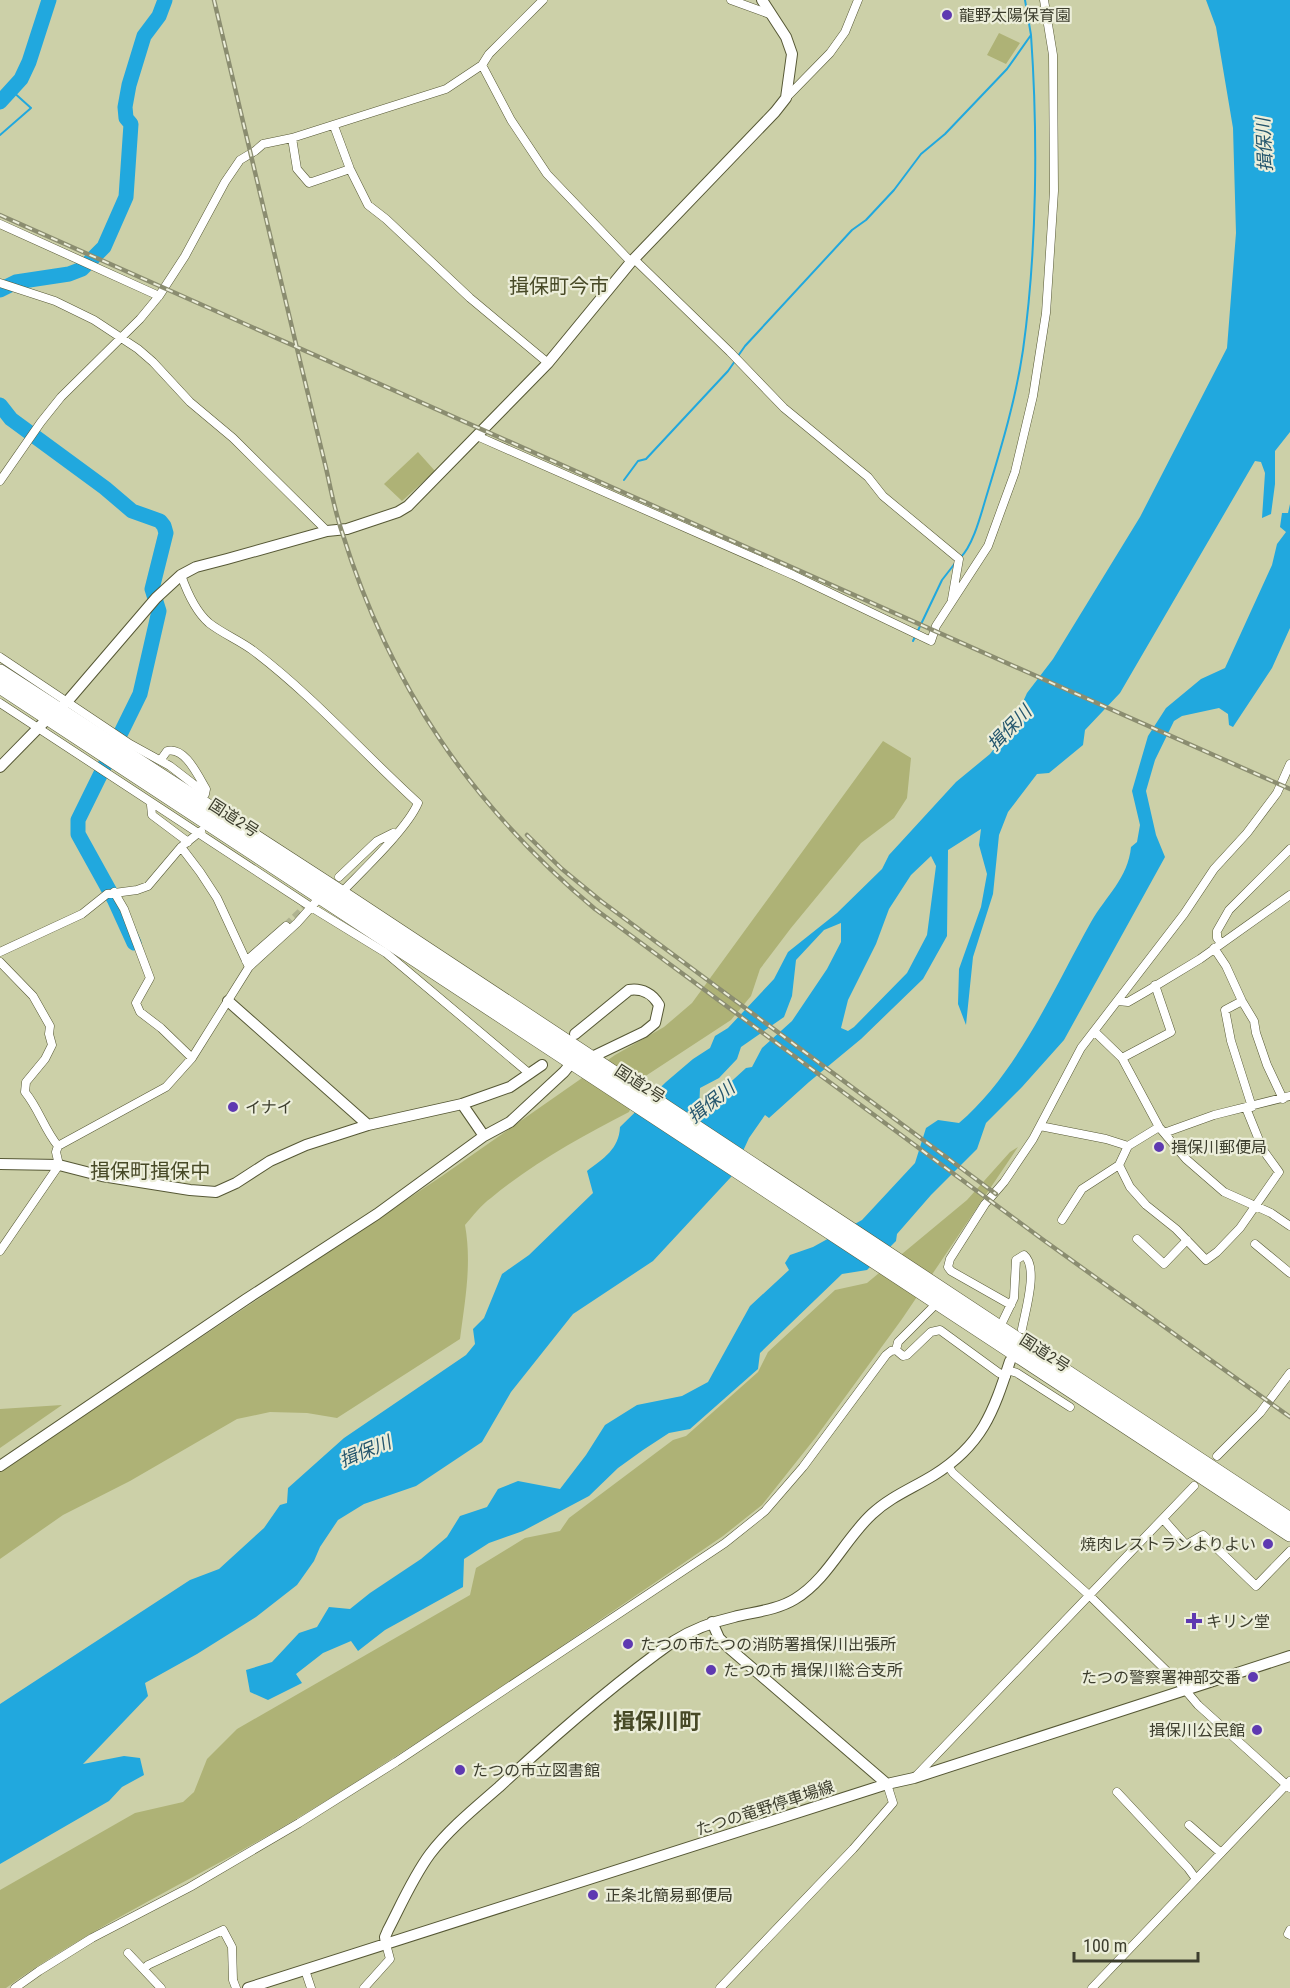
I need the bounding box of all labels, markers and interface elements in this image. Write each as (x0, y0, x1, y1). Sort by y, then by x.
place label: 龍野太陽保育園 (959, 6, 1071, 25)
marker: 龍野太陽保育園 (940, 8, 954, 22)
water label: 揖保川 (1252, 115, 1276, 173)
district label: 揖保町今市 (509, 274, 609, 298)
water label: 揖保川 (983, 700, 1037, 755)
street label: 国道2号 (205, 795, 263, 841)
street label: 国道2号 (611, 1061, 669, 1107)
water label: 揖保川 (683, 1076, 740, 1127)
place label: イナイ (245, 1098, 293, 1117)
marker: イナイ (226, 1100, 240, 1114)
place label: 揖保川郵便局 (1171, 1138, 1267, 1157)
marker: 揖保川郵便局 (1152, 1140, 1166, 1154)
district label: 揖保町揖保中 (90, 1159, 210, 1183)
street label: 国道2号 (1016, 1330, 1074, 1376)
water label: 揖保川 (336, 1430, 396, 1471)
place label: 焼肉レストランよりよい (1080, 1535, 1256, 1554)
marker: 焼肉レストランよりよい (1261, 1537, 1275, 1551)
place label: キリン堂 (1206, 1612, 1270, 1631)
marker: キリン堂 (1187, 1614, 1201, 1628)
place label: たつの市たつの消防署揖保川出張所 (640, 1635, 896, 1654)
marker: たつの市たつの消防署揖保川出張所 (621, 1637, 635, 1651)
place label: たつの市 揖保川総合支所 (723, 1661, 903, 1680)
marker: たつの市 揖保川総合支所 (704, 1663, 718, 1677)
place label: たつの警察署神部交番 (1081, 1668, 1241, 1687)
marker: たつの警察署神部交番 (1246, 1670, 1260, 1684)
district label: 揖保川町 (613, 1709, 701, 1734)
place label: 揖保川公民館 (1149, 1721, 1245, 1740)
marker: 揖保川公民館 (1250, 1723, 1264, 1737)
place label: たつの市立図書館 (472, 1761, 600, 1780)
marker: たつの市立図書館 (453, 1763, 467, 1777)
street label: たつの竜野停車場線 (694, 1777, 836, 1839)
place label: 正条北簡易郵便局 (605, 1886, 733, 1905)
marker: 正条北簡易郵便局 (586, 1888, 600, 1902)
scale bar (1074, 1925, 1198, 1963)
text: 100 m (1083, 1935, 1127, 1956)

